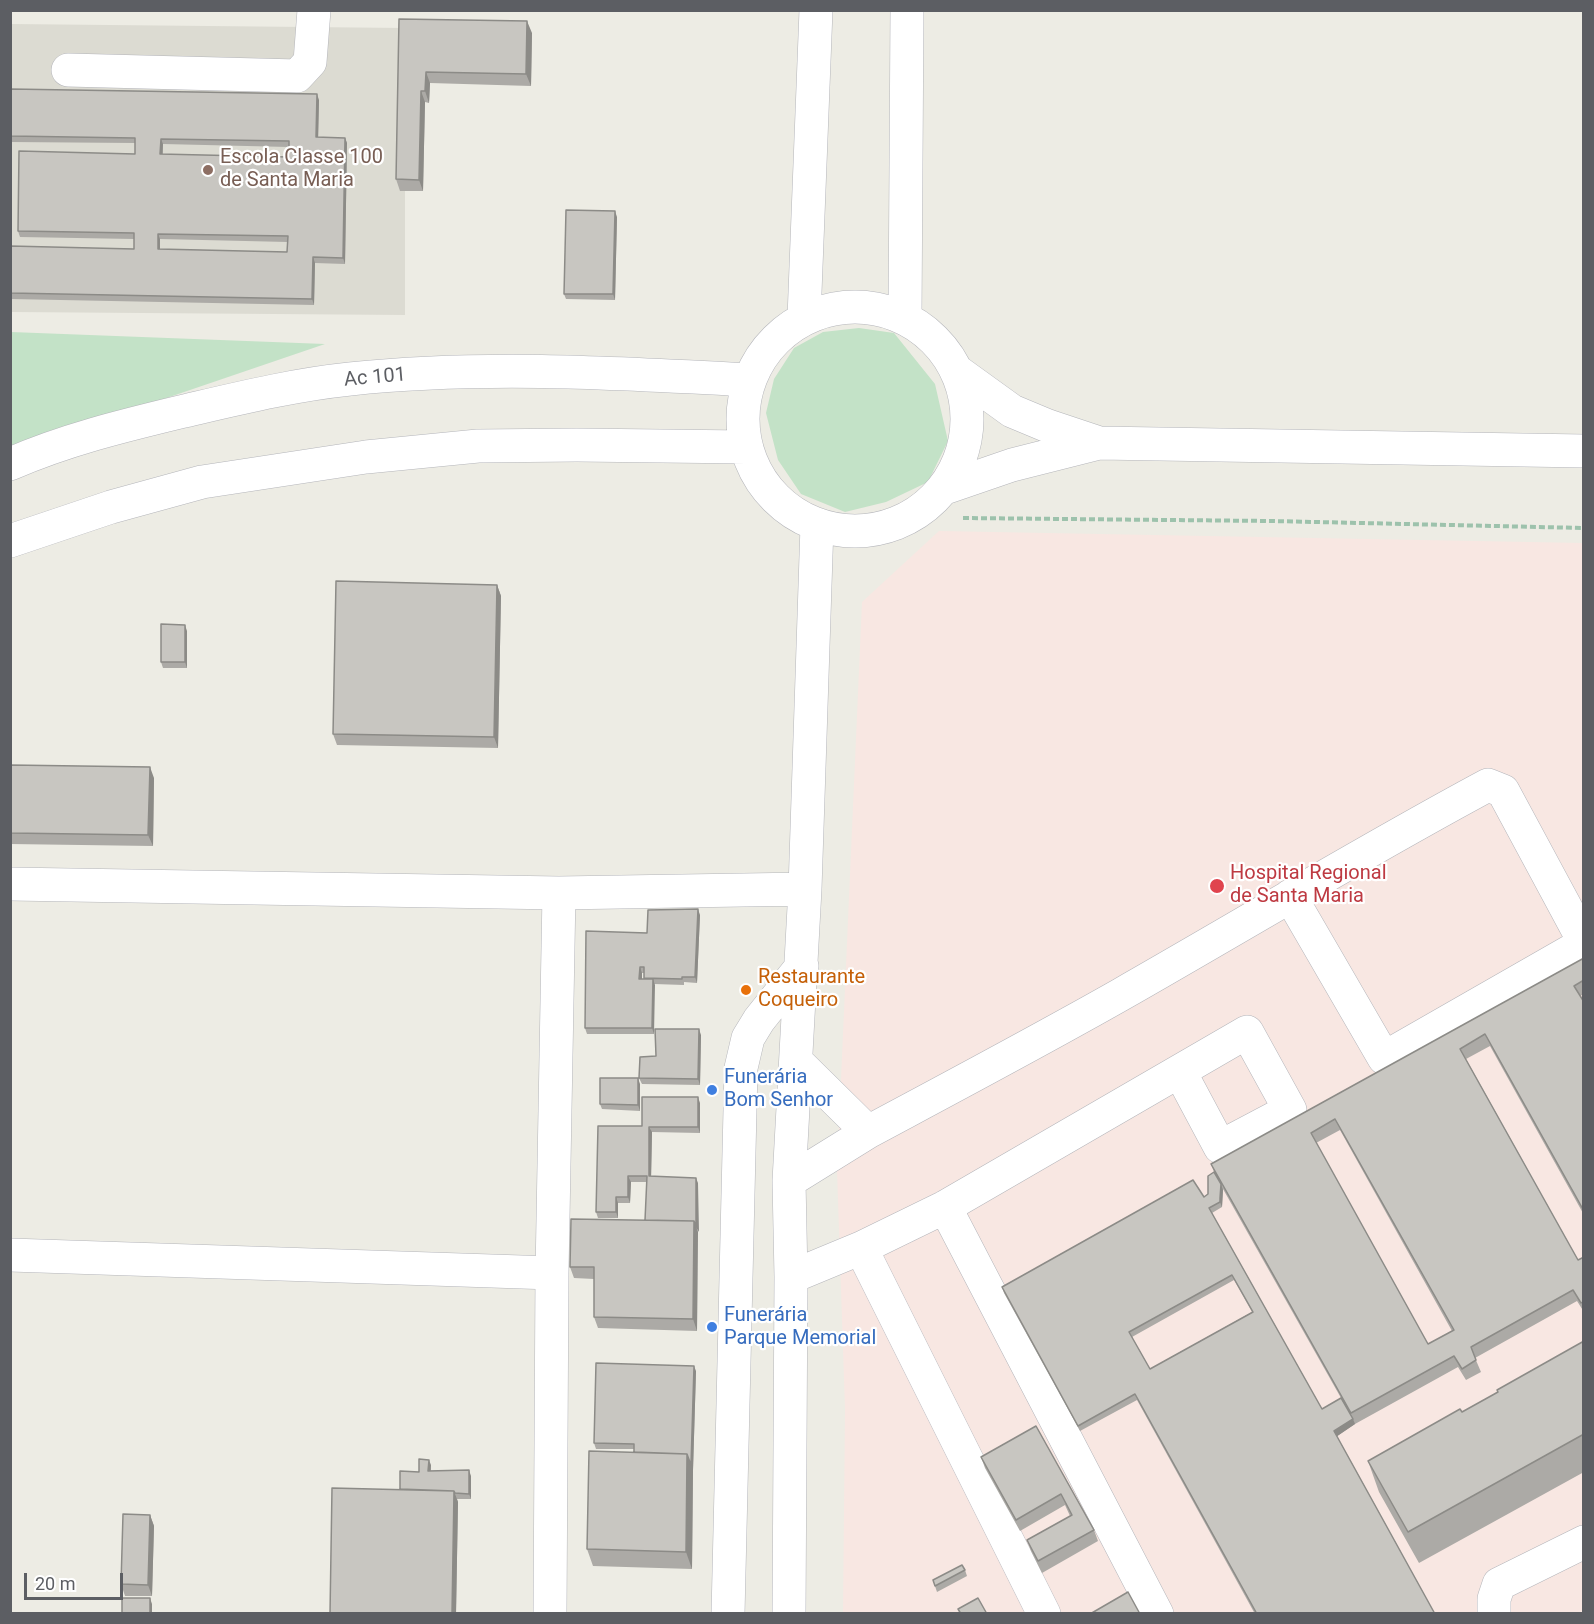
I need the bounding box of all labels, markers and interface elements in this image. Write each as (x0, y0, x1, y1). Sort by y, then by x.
place label: Escola Classe 100 de Santa Maria (220, 146, 383, 193)
marker: Escola Classe 100 de Santa Maria (201, 163, 215, 177)
street label: Ac 101 (343, 363, 407, 393)
place label: Hospital Regional de Santa Maria (1230, 862, 1387, 909)
marker: Hospital Regional de Santa Maria (1208, 877, 1226, 895)
place label: Restaurante Coqueiro (758, 966, 865, 1013)
marker: Restaurante Coqueiro (739, 983, 753, 997)
place label: Funerária Bom Senhor (724, 1066, 833, 1113)
marker: Funerária Bom Senhor (705, 1083, 719, 1097)
place label: Funerária Parque Memorial (724, 1304, 876, 1351)
marker: Funerária Parque Memorial (705, 1320, 719, 1334)
scale bar (27, 1561, 126, 1599)
text: 20 m (35, 1573, 75, 1594)

